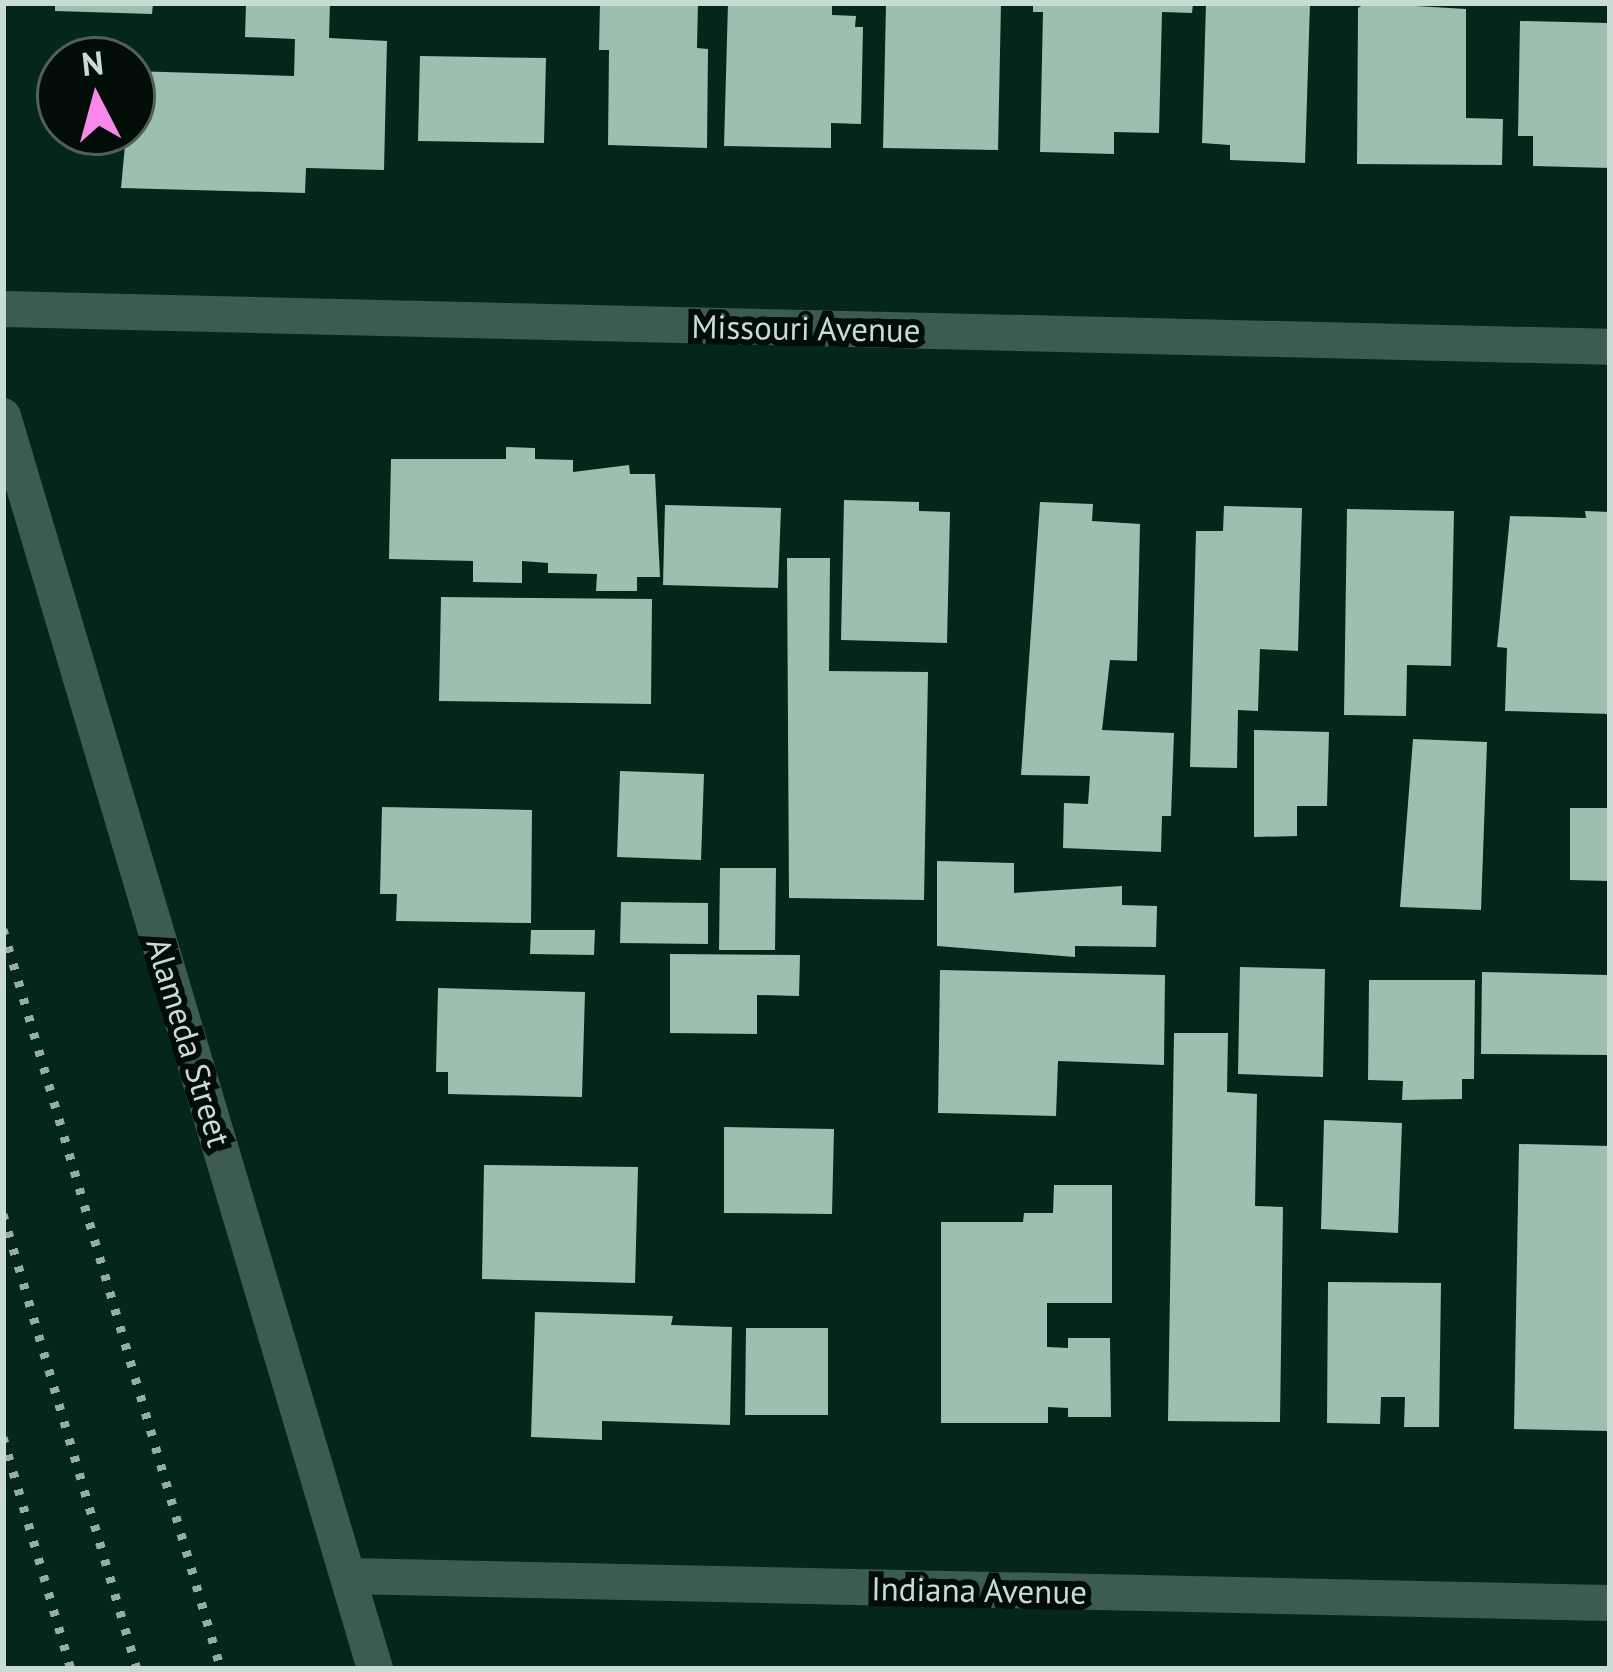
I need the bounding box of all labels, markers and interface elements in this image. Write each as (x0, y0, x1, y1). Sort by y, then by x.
north arrow (36, 36, 156, 156)
text: N (79, 40, 106, 85)
street label: Missouri Avenue (691, 306, 921, 350)
street label: Alameda Street (138, 933, 240, 1151)
street label: Indiana Avenue (870, 1568, 1088, 1612)

